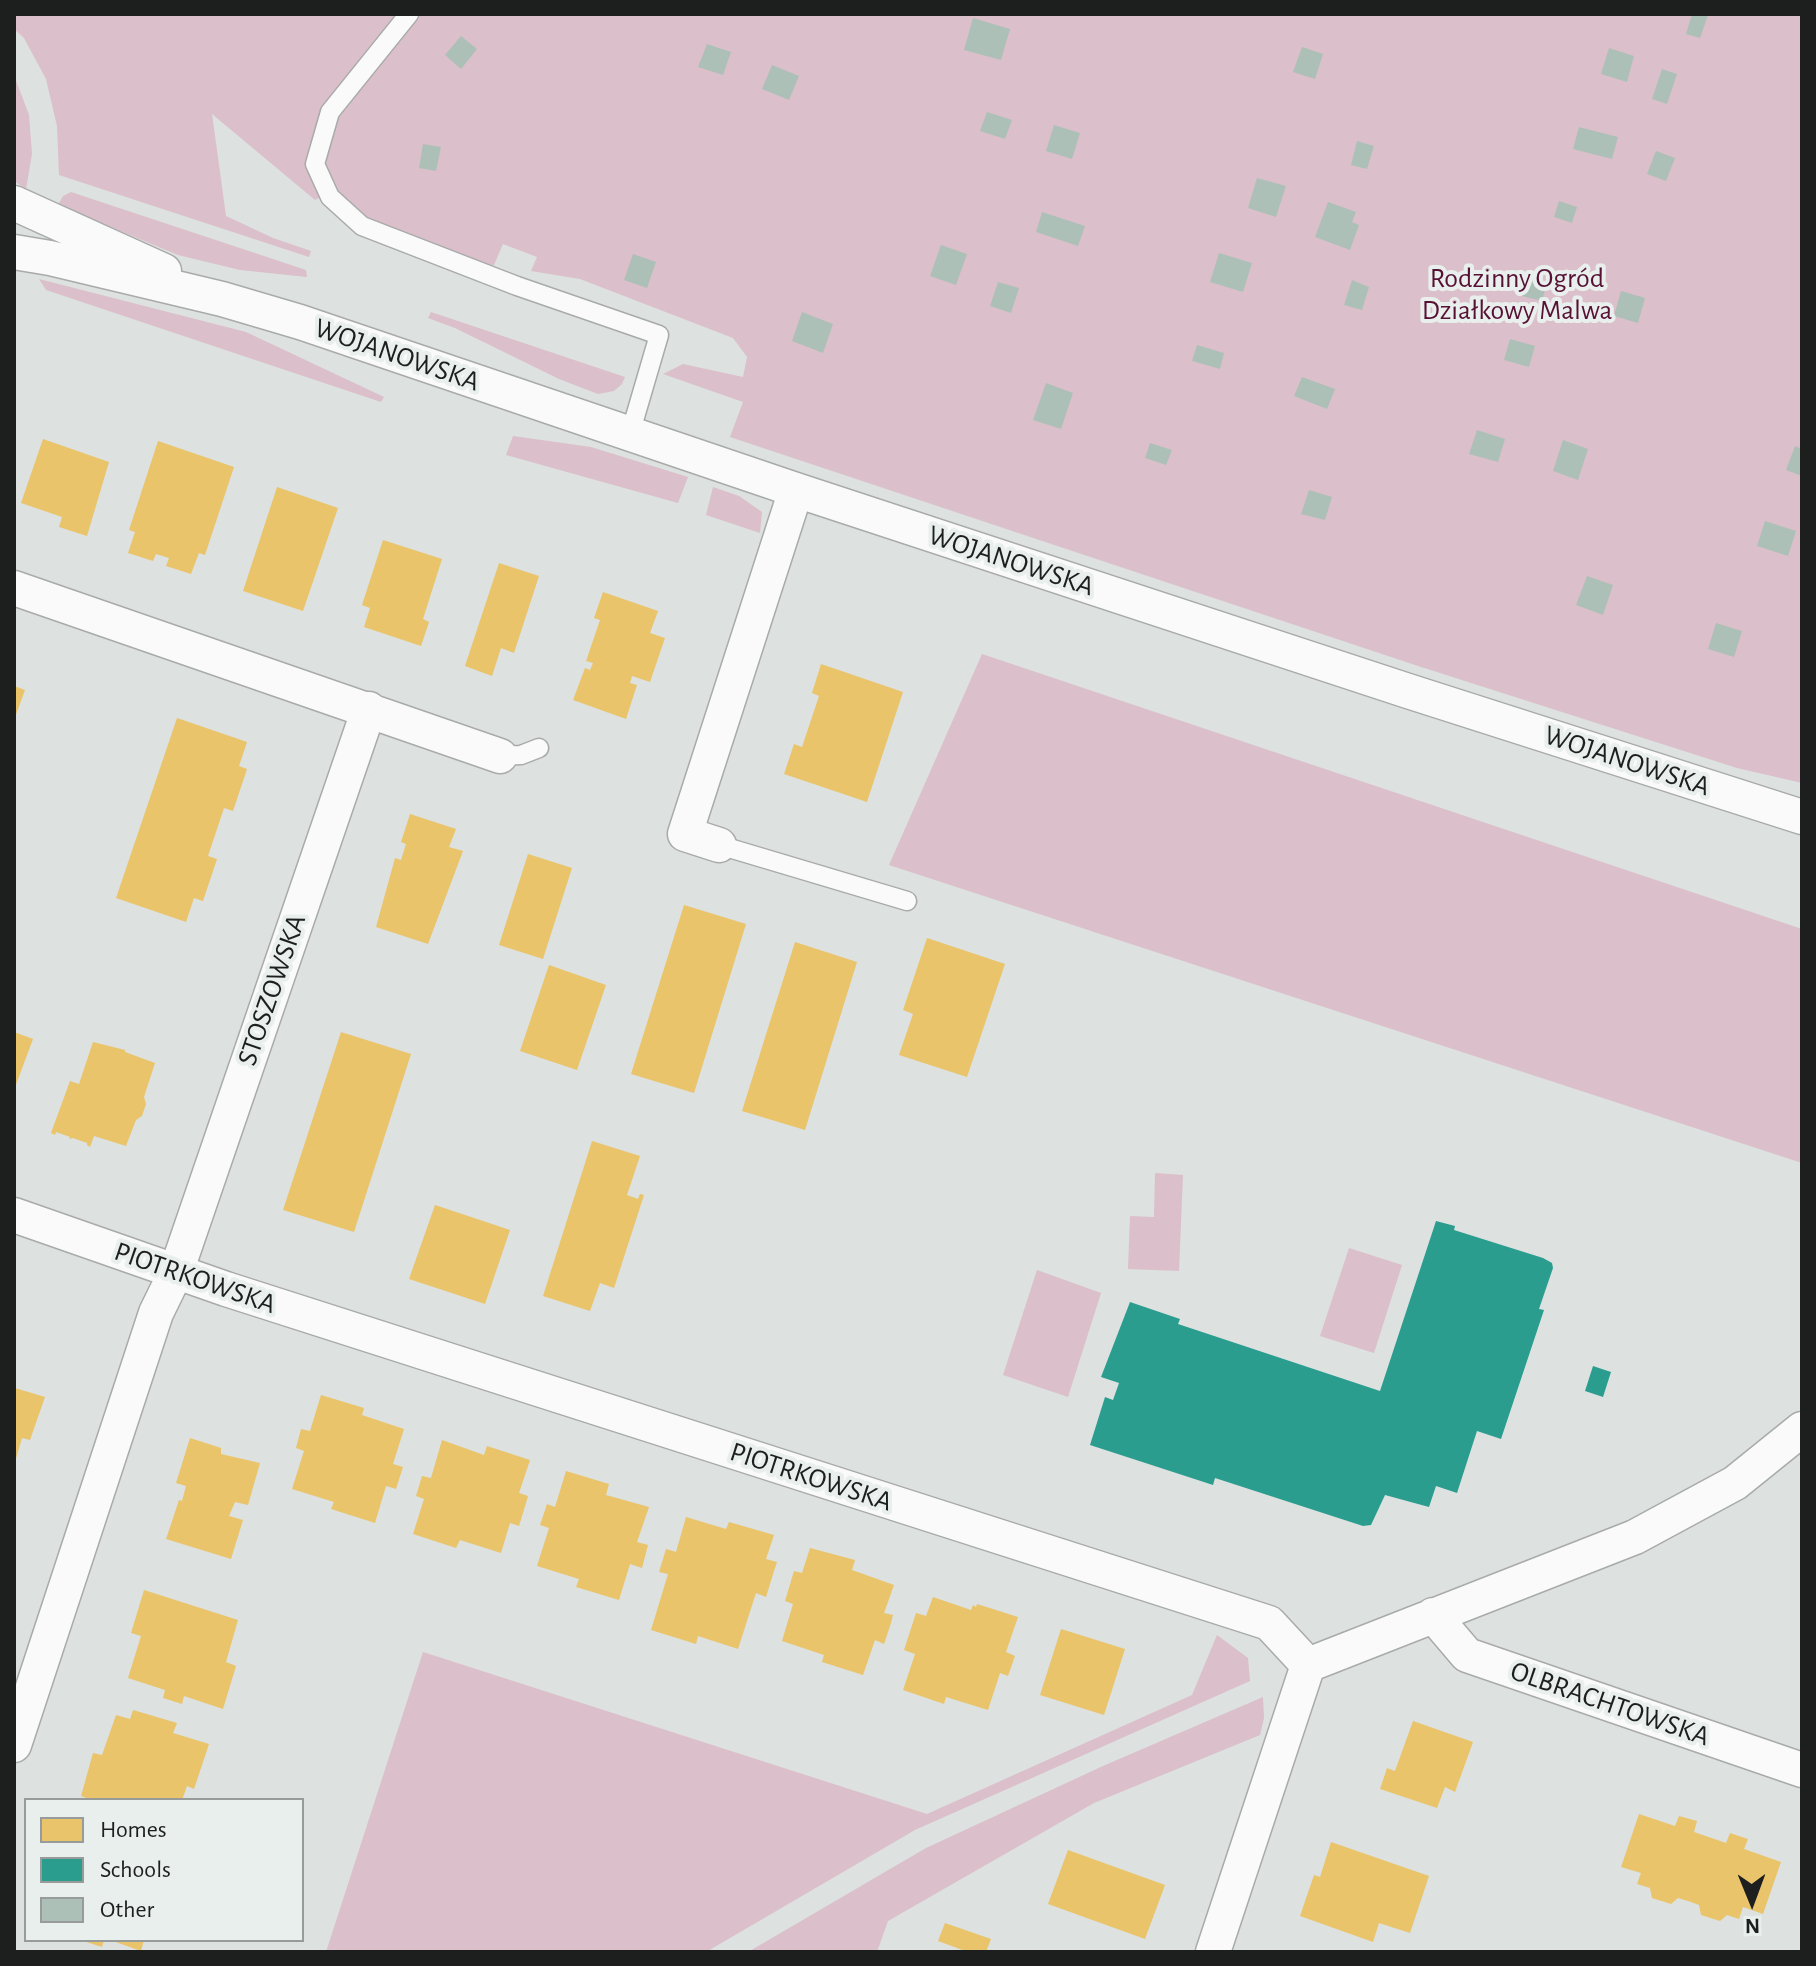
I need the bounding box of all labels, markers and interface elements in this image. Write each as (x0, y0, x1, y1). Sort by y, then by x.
park label: Rodzinny Ogród Działkowy Malwa (1422, 262, 1612, 328)
street label: WOJANOWSKA (310, 311, 484, 399)
street label: WOJANOWSKA (924, 518, 1098, 604)
street label: WOJANOWSKA (1540, 718, 1714, 804)
street label: STOSZOWSKA (230, 910, 314, 1070)
street label: PIOTRKOWSKA (110, 1235, 280, 1321)
street label: PIOTRKOWSKA (726, 1435, 896, 1519)
street label: OLBRACHTOWSKA (1506, 1654, 1714, 1754)
legend (24, 1798, 304, 1942)
text: Homes (100, 1818, 167, 1842)
text: Schools (100, 1858, 171, 1882)
north arrow (1712, 1862, 1792, 1942)
text: Other (100, 1898, 154, 1922)
text: N (1745, 1915, 1760, 1937)

